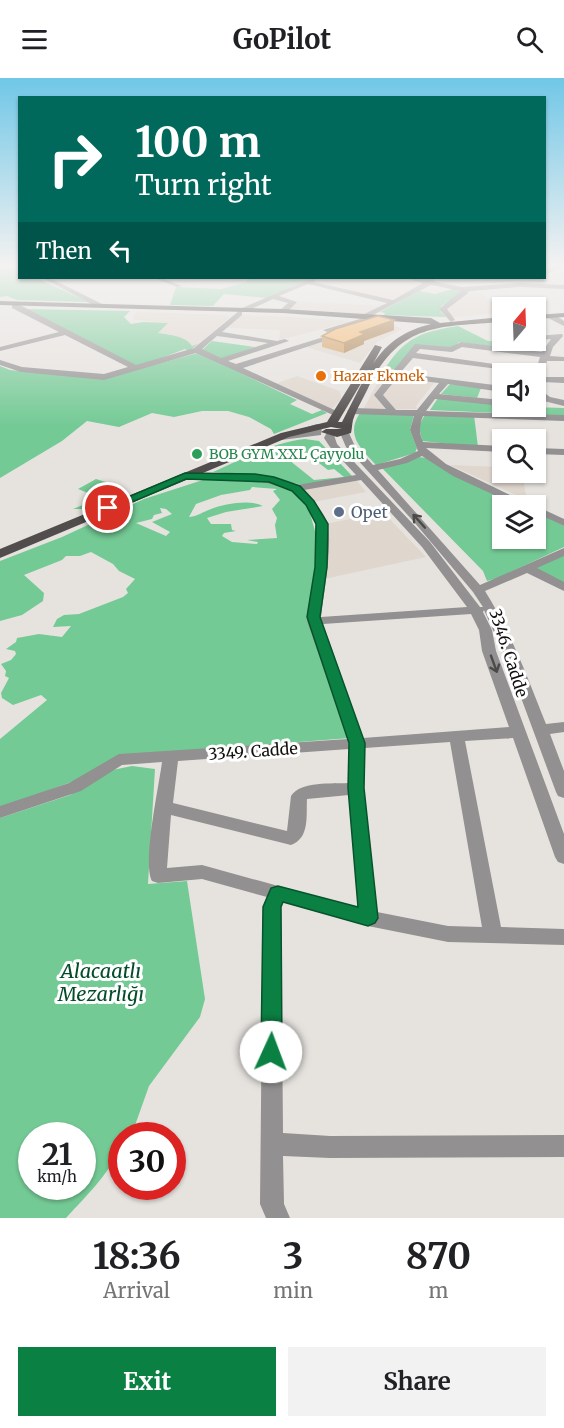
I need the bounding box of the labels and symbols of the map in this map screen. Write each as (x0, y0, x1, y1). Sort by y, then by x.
north arrow (492, 297, 546, 351)
place label: Hazar Ekmek (333, 367, 425, 385)
marker: Hazar Ekmek (314, 369, 328, 383)
place label: BOB GYM XXL Çayyolu (209, 445, 365, 463)
marker: BOB GYM XXL Çayyolu (190, 447, 204, 461)
pin (82, 482, 133, 533)
place label: Opet (351, 502, 388, 522)
marker: Opet (332, 505, 346, 519)
one-way arrow (412, 514, 426, 529)
street label: 3346. Cadde (485, 606, 533, 700)
one-way arrow (489, 654, 500, 673)
street label: 3349. Cadde (208, 738, 298, 764)
park label: Alacaatlı Mezarlığı (57, 958, 144, 1006)
position arrow (239, 1020, 303, 1084)
speed limit sign: 30 (108, 1122, 186, 1200)

